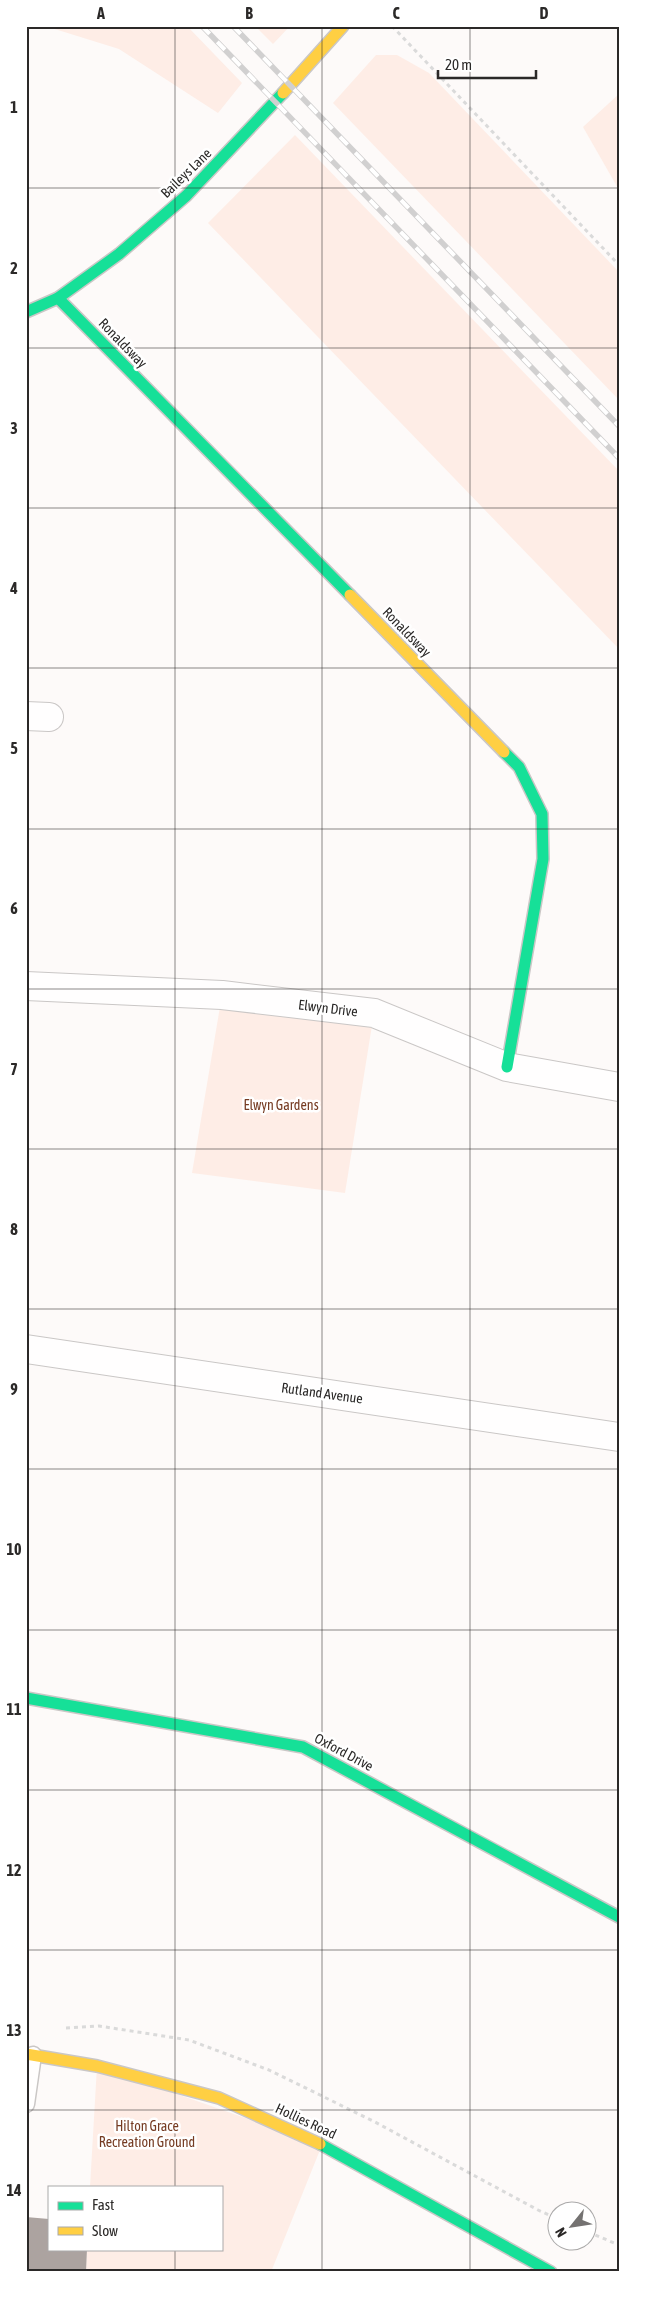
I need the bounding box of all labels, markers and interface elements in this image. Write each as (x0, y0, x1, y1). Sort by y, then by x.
text: A (96, 4, 105, 22)
text: B (245, 4, 253, 22)
text: C (392, 4, 400, 22)
text: D (540, 4, 549, 22)
scale bar (438, 48, 535, 80)
text: 20 m (445, 56, 472, 73)
text: 1 (10, 98, 18, 116)
street label: Baileys Lane (157, 145, 215, 201)
text: 2 (10, 259, 18, 277)
street label: Ronaldsway (96, 315, 151, 371)
text: 3 (10, 419, 18, 437)
text: 4 (9, 579, 18, 597)
street label: Ronaldsway (380, 604, 435, 660)
text: 5 (10, 739, 18, 757)
text: 6 (10, 899, 18, 917)
street label: Elwyn Drive (297, 996, 359, 1020)
text: 7 (10, 1060, 18, 1078)
park label: Elwyn Gardens (243, 1097, 319, 1113)
text: 8 (10, 1220, 18, 1238)
street label: Rutland Avenue (280, 1379, 364, 1407)
text: 9 (10, 1380, 18, 1398)
text: 10 (6, 1540, 22, 1558)
text: 11 (6, 1700, 22, 1718)
street label: Oxford Drive (312, 1730, 376, 1774)
text: 12 (6, 1861, 22, 1879)
text: 13 (6, 2021, 22, 2039)
street label: Hollies Road (273, 2100, 339, 2142)
park label: Hilton Grace Recreation Ground (99, 2118, 195, 2150)
text: 14 (6, 2181, 22, 2199)
legend (48, 2186, 222, 2250)
text: Fast (92, 2196, 114, 2213)
north arrow (548, 2200, 598, 2250)
text: Slow (92, 2222, 118, 2239)
text: N (552, 2225, 570, 2240)

